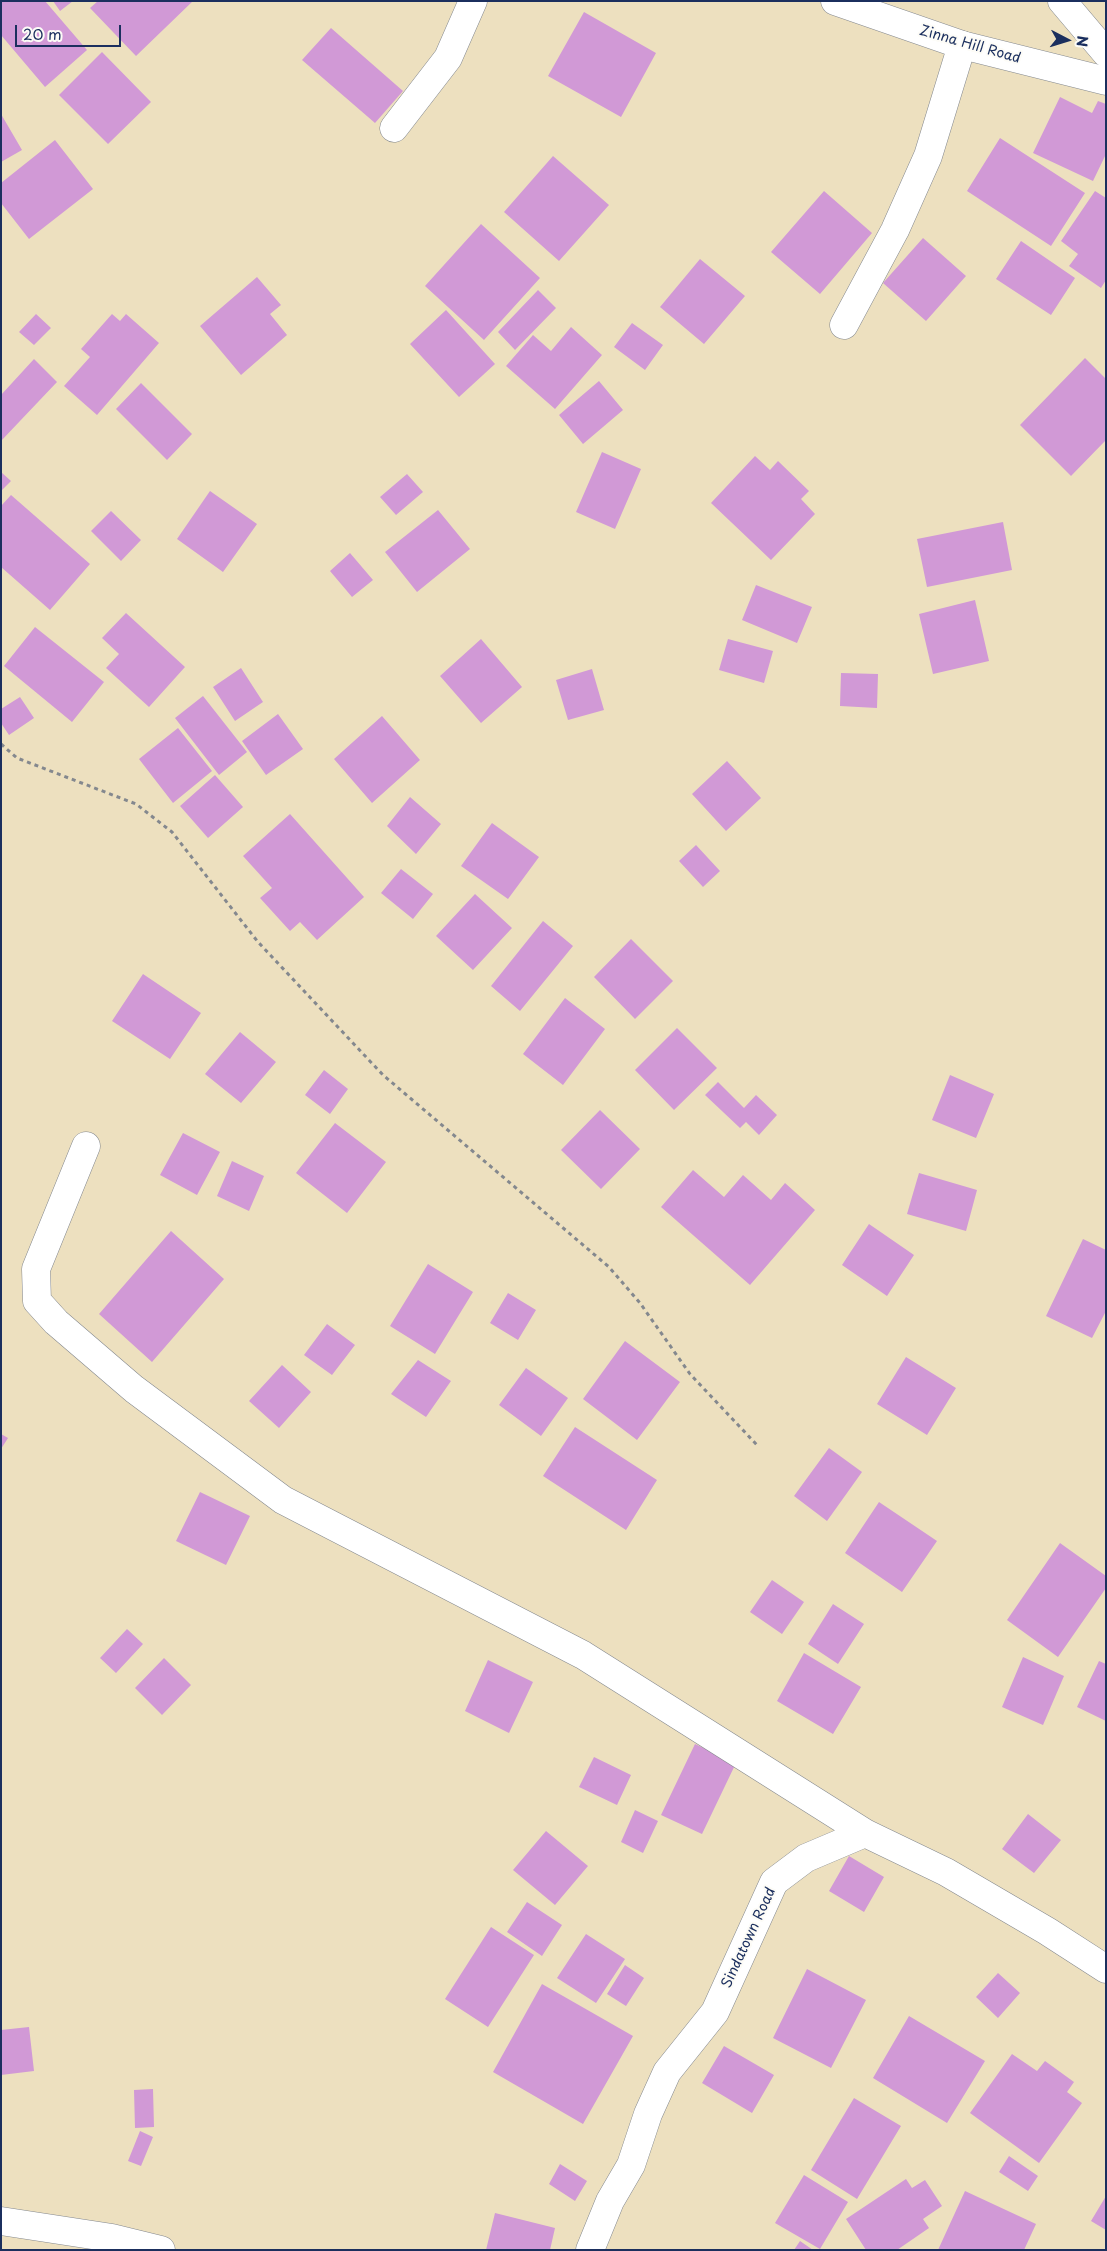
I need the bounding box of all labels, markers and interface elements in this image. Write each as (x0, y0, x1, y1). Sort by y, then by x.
scale bar (18, 15, 124, 47)
north arrow (1042, 15, 1092, 65)
text: 20 m (23, 22, 62, 45)
street label: Zinna Hill Road (917, 23, 1023, 67)
text: N (1071, 35, 1093, 48)
street label: Sindatown Road (718, 1885, 780, 1991)

